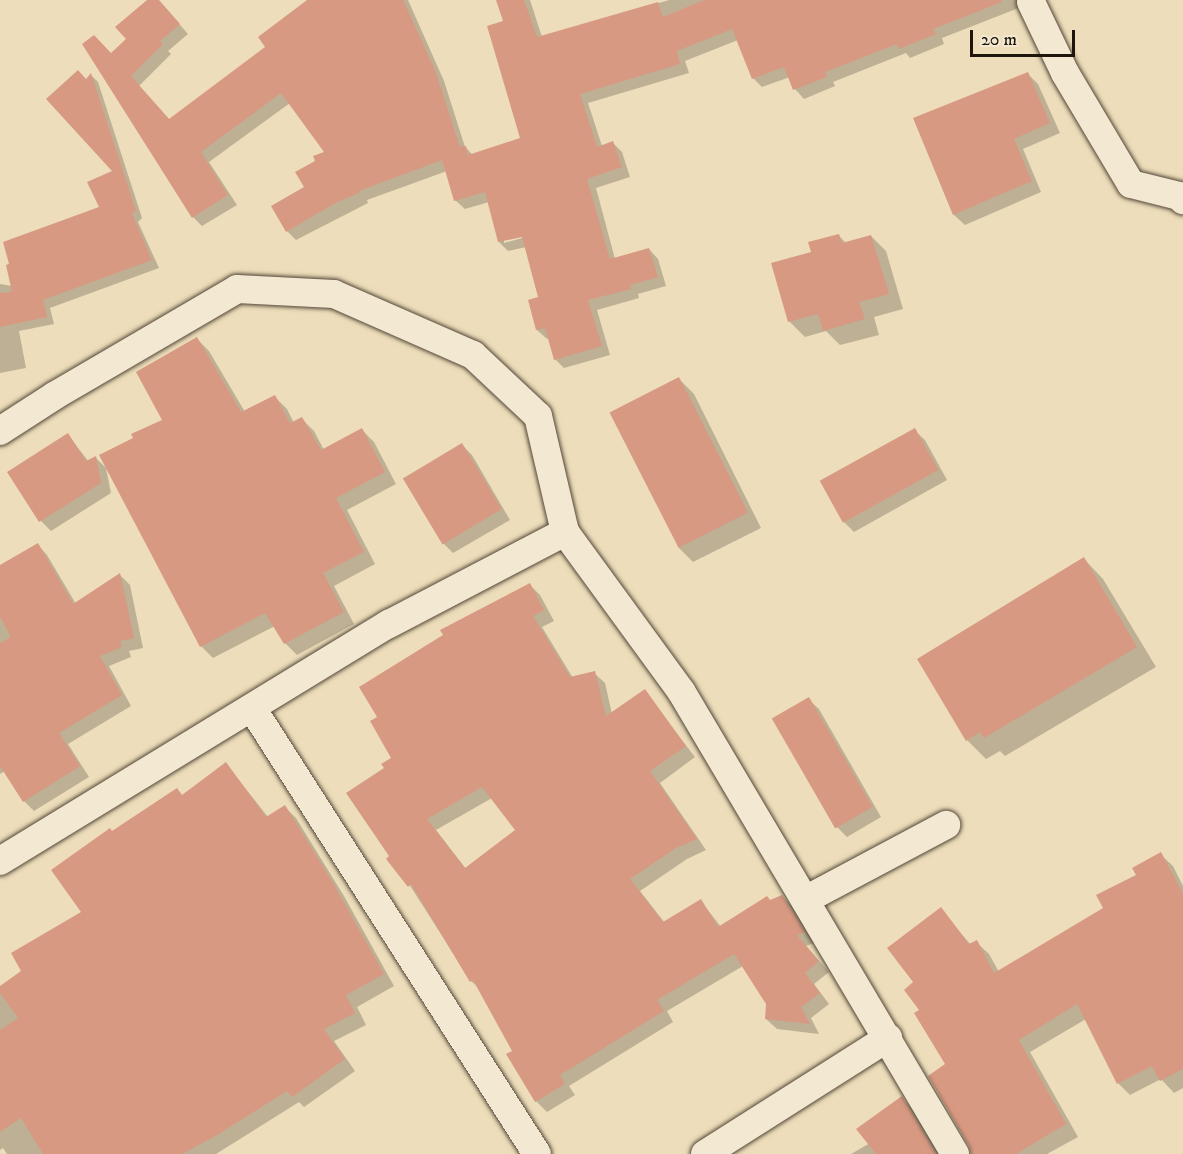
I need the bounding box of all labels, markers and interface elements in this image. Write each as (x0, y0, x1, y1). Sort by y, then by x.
scale bar (973, 18, 1078, 56)
text: 20 m (981, 29, 1017, 51)

